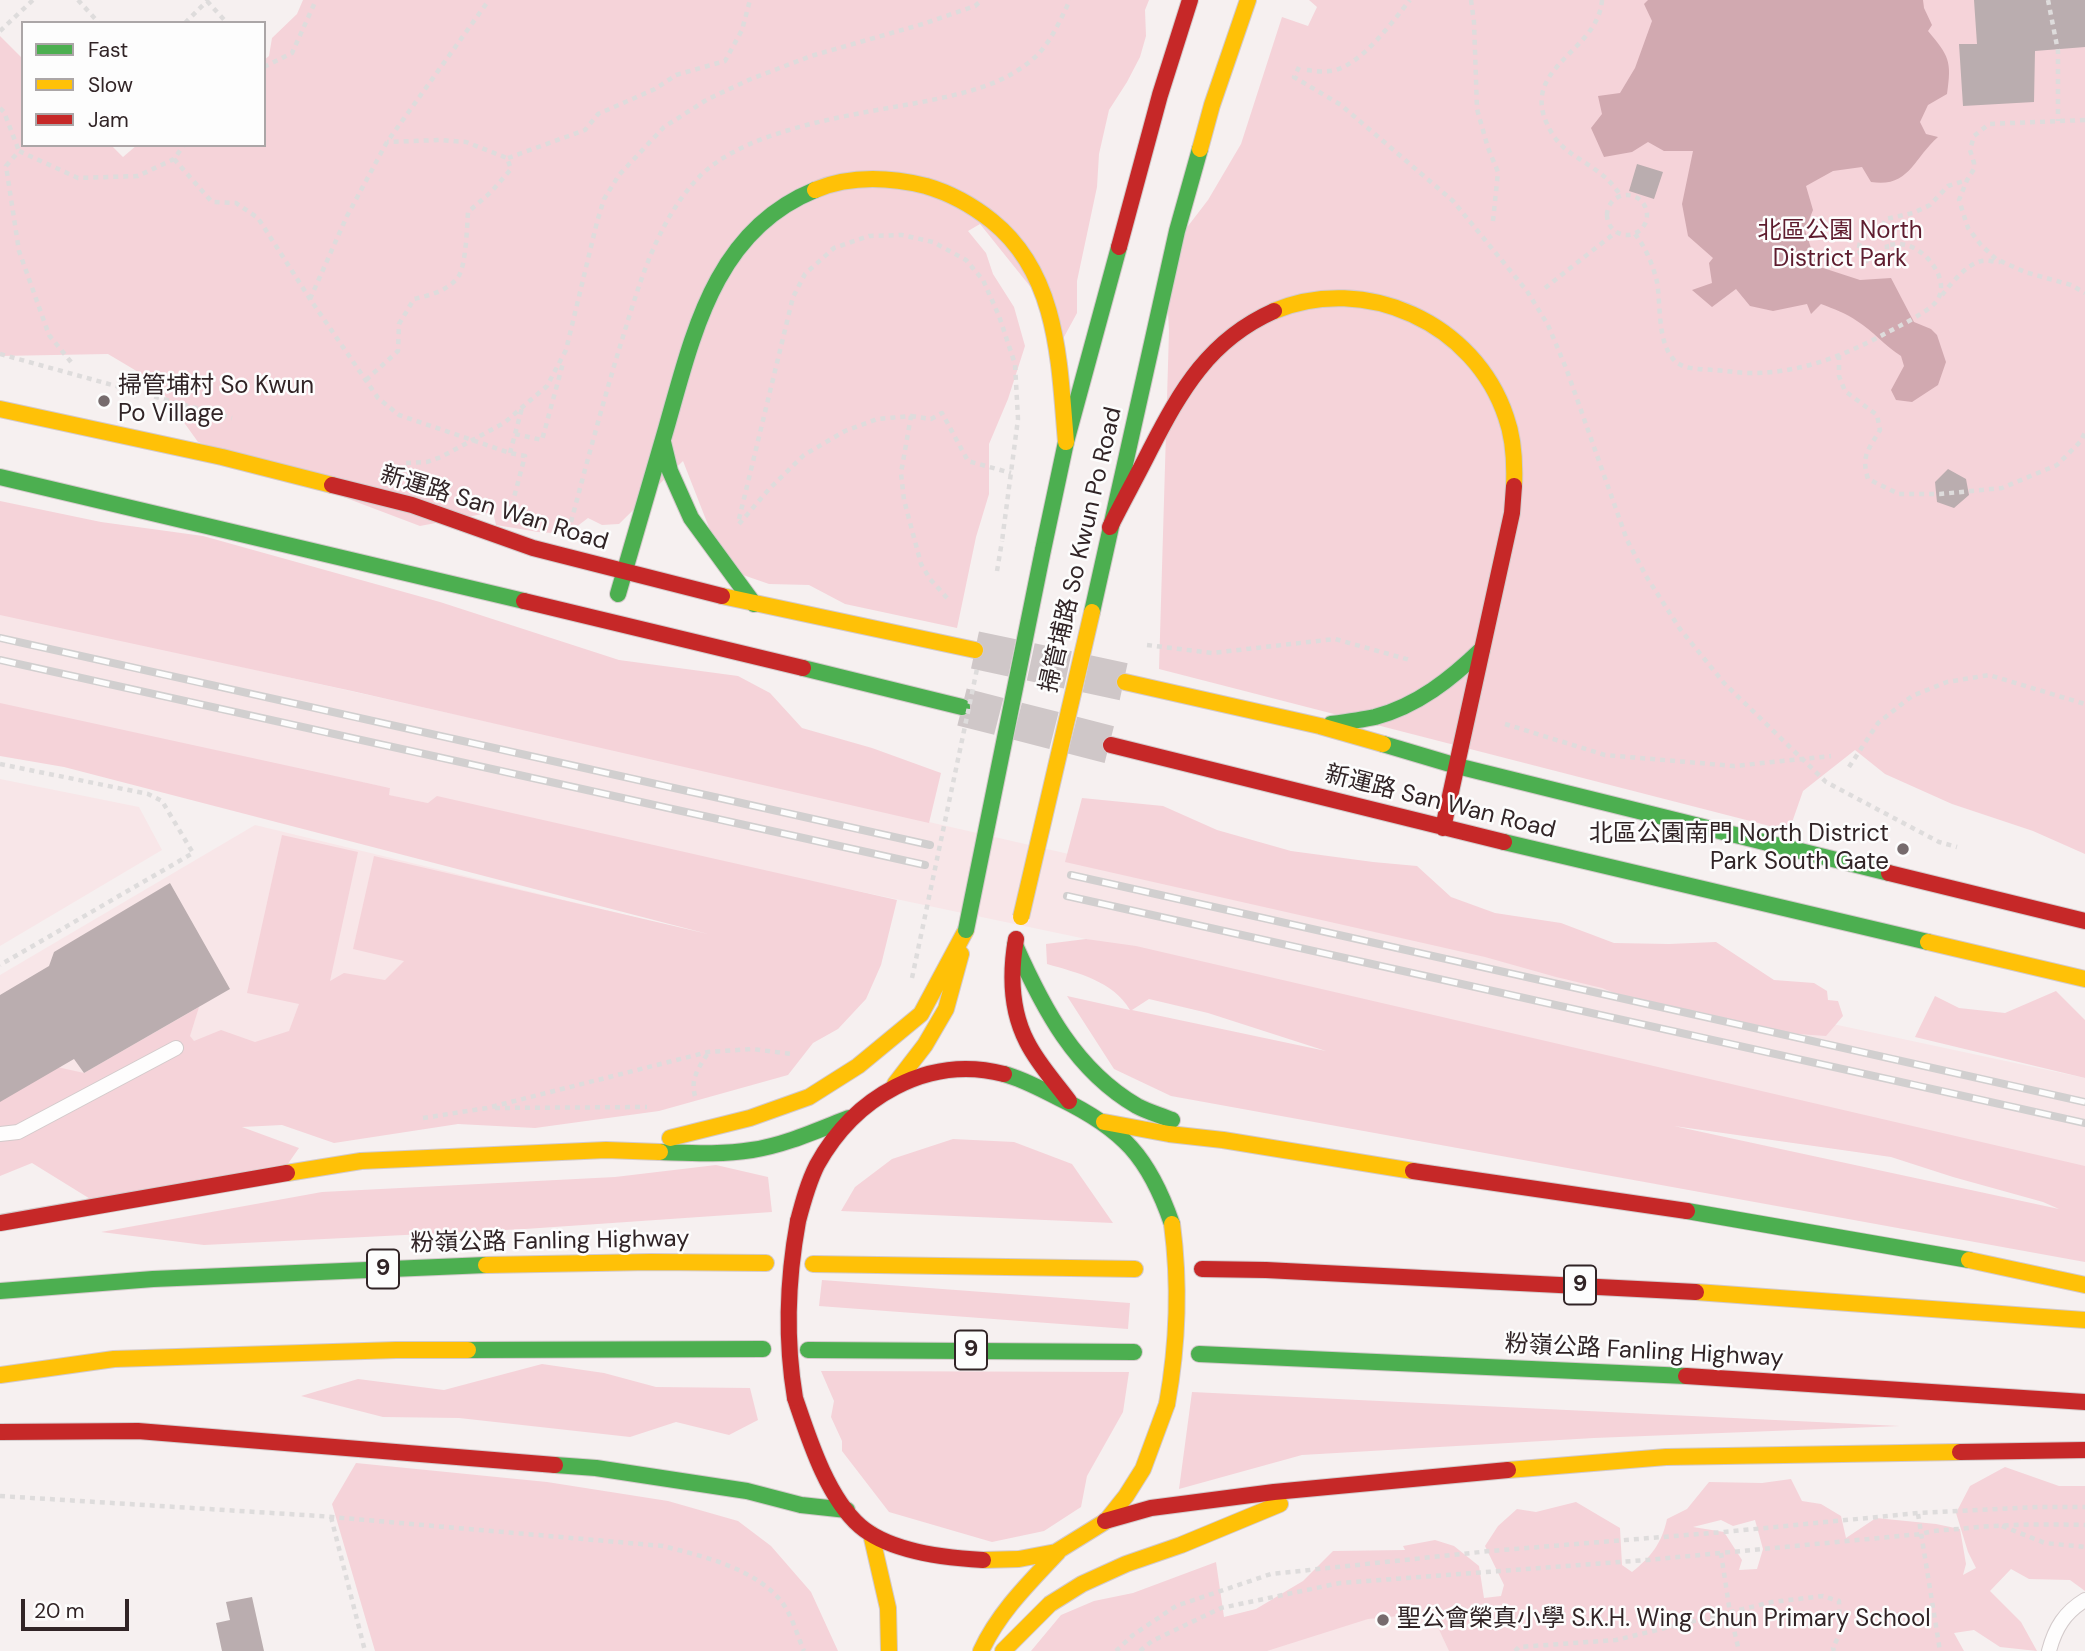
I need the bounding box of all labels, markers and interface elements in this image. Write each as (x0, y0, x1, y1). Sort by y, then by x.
legend (21, 21, 266, 147)
text: Fast (88, 36, 128, 64)
text: Slow (88, 71, 133, 99)
text: Jam (88, 106, 129, 134)
park label: 北區公園 North District Park (1757, 218, 1923, 274)
place label: 掃管埔村 So Kwun Po Village (118, 373, 314, 429)
marker: 掃管埔村 So Kwun Po Village (96, 393, 112, 409)
street label: 掃管埔路 So Kwun Po Road (1035, 404, 1129, 696)
street label: 新運路 San Wan Road (377, 461, 611, 557)
street label: 新運路 San Wan Road (1322, 760, 1558, 846)
place label: 北區公園南門 North District Park South Gate (1589, 821, 1889, 877)
marker: 北區公園南門 North District Park South Gate (1895, 841, 1911, 857)
street label: 粉嶺公路 Fanling Highway (410, 1225, 690, 1259)
road number: 9 (367, 1250, 399, 1288)
road number: 9 (1564, 1266, 1596, 1304)
road number: 9 (955, 1330, 987, 1370)
street label: 粉嶺公路 Fanling Highway (1504, 1330, 1784, 1374)
scale bar (24, 1584, 133, 1628)
text: 20 m (34, 1597, 85, 1625)
place label: 聖公會榮真小學 S.K.H. Wing Chun Primary School (1397, 1606, 1931, 1634)
marker: 聖公會榮真小學 S.K.H. Wing Chun Primary School (1375, 1612, 1391, 1628)

